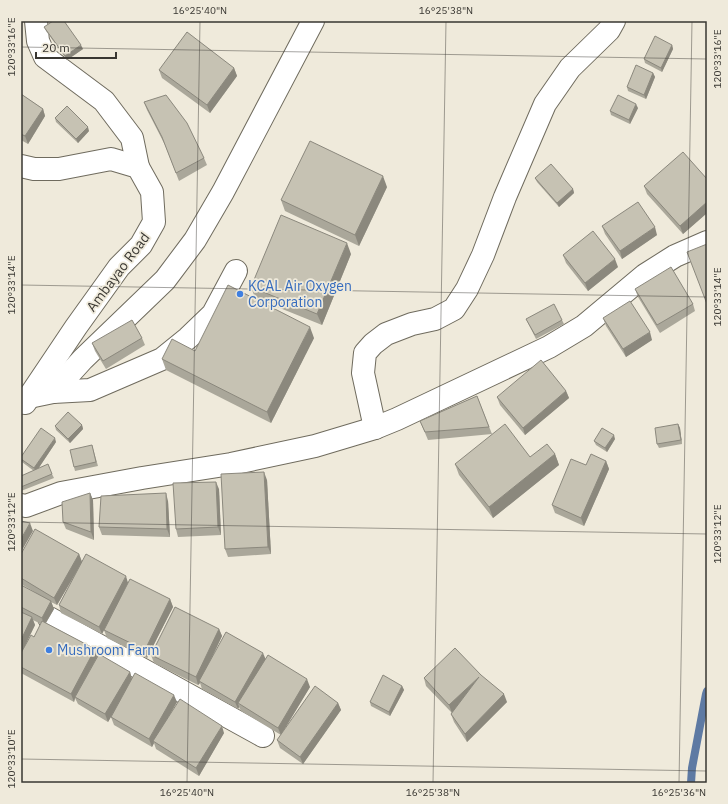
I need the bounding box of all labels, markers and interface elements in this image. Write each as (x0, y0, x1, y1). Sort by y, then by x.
text: 16°25'40"N (173, 4, 227, 17)
text: 16°25'38"N (419, 4, 473, 17)
text: 120°33'16"E (5, 17, 18, 77)
text: 120°33'16"E (711, 29, 724, 89)
scale bar (36, 34, 116, 60)
text: 20 m (42, 40, 70, 55)
street label: Ambayao Road (82, 229, 154, 315)
text: 120°33'14"E (5, 255, 18, 315)
text: 120°33'14"E (711, 267, 724, 327)
place label: KCAL Air Oxygen Corporation (248, 277, 352, 311)
marker: KCAL Air Oxygen Corporation (235, 289, 245, 299)
text: 120°33'12"E (5, 492, 18, 552)
text: 120°33'12"E (711, 504, 724, 564)
place label: Mushroom Farm (57, 641, 159, 659)
marker: Mushroom Farm (44, 645, 54, 655)
text: 120°33'10"E (5, 729, 18, 789)
text: 16°25'40"N (160, 786, 214, 799)
text: 16°25'38"N (406, 786, 460, 799)
text: 16°25'36"N (652, 786, 706, 799)

